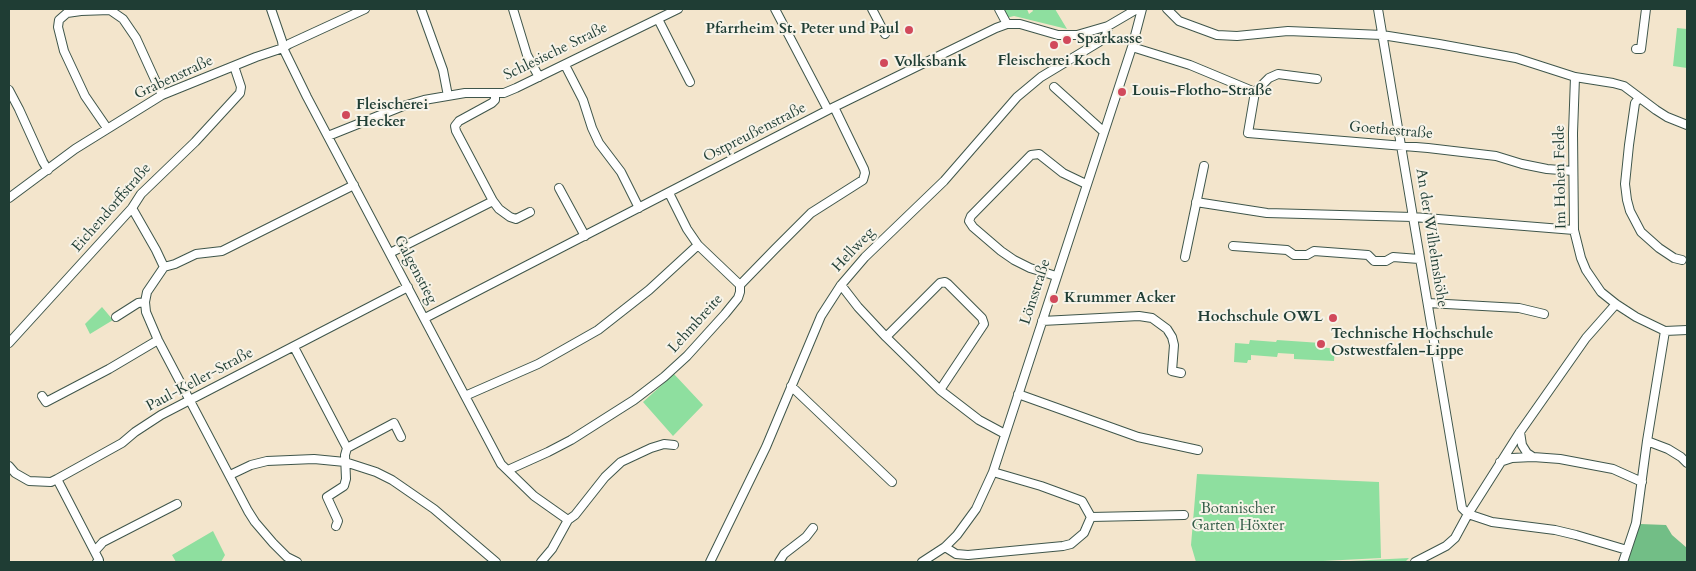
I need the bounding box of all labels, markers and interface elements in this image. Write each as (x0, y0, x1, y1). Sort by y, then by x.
street label: Schlesische Straße (501, 19, 611, 85)
place label: Pfarrheim St. Peter und Paul (705, 21, 899, 39)
marker: Pfarrheim St. Peter und Paul (903, 24, 915, 36)
place label: Sparkasse (1077, 31, 1142, 49)
marker: Sparkasse (1061, 34, 1073, 46)
marker: Fleischerei Koch (1048, 39, 1060, 51)
street label: Grabenstraße (132, 52, 216, 104)
place label: Fleischerei Koch (998, 53, 1110, 71)
place label: Volksbank (894, 54, 967, 72)
marker: Volksbank (878, 57, 890, 69)
place label: Louis-Flotho-Straße (1132, 83, 1272, 101)
marker: Louis-Flotho-Straße (1116, 86, 1128, 98)
place label: Fleischerei Hecker (356, 97, 428, 132)
street label: Ostpreußenstraße (701, 99, 809, 167)
marker: Fleischerei Hecker (340, 109, 352, 121)
street label: Goethestraße (1348, 118, 1434, 144)
street label: Im Hohen Felde (1551, 125, 1571, 229)
street label: Eichendorffstraße (68, 160, 156, 256)
street label: An der Wilhelmshöhe (1411, 167, 1451, 309)
street label: Hellweg (829, 224, 879, 276)
street label: Galgenstieg (389, 233, 441, 307)
street label: Lönsstraße (1017, 257, 1055, 327)
place label: Krummer Acker (1064, 290, 1175, 308)
street label: Lehmbreite (665, 291, 727, 357)
marker: Krummer Acker (1048, 293, 1060, 305)
place label: Hochschule OWL (1198, 309, 1323, 327)
marker: Hochschule OWL (1327, 312, 1339, 324)
place label: Technische Hochschule Ostwestfalen-Lippe (1331, 326, 1493, 361)
marker: Technische Hochschule Ostwestfalen-Lippe (1315, 338, 1327, 350)
street label: Paul-Keller-Straße (143, 344, 257, 416)
park label: Botanischer Garten Höxter (1191, 501, 1285, 536)

